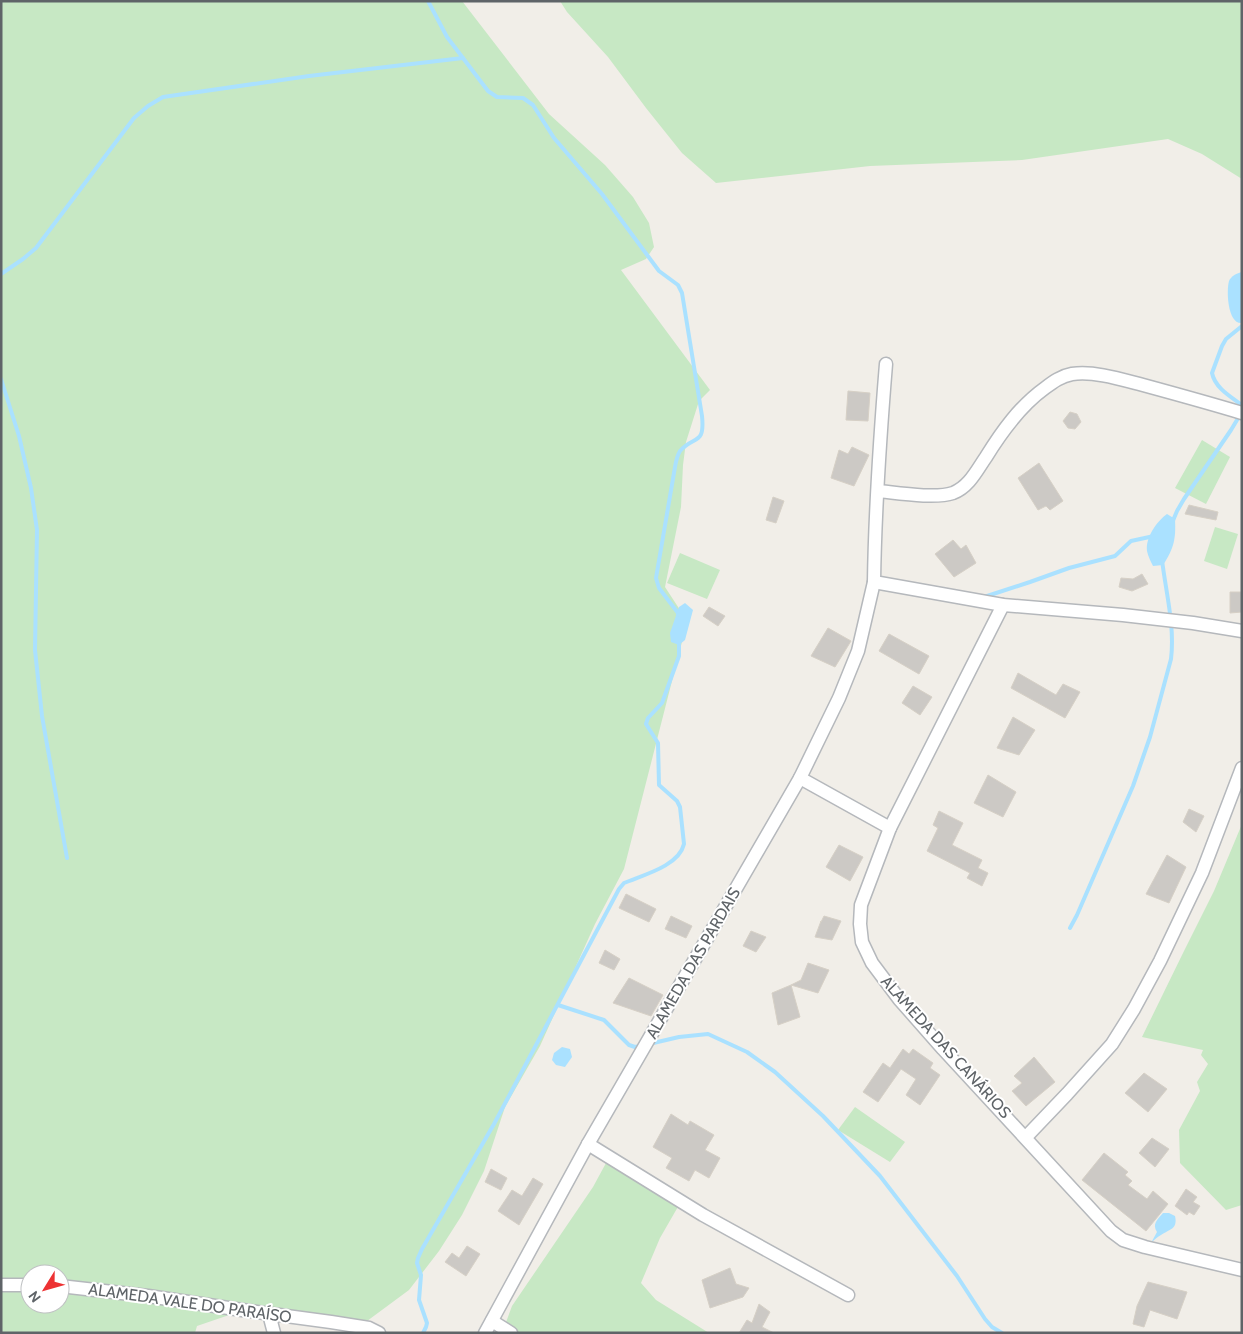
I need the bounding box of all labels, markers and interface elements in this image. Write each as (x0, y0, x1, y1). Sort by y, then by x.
street label: ALAMEDA DAS PARDAIS (642, 884, 744, 1042)
street label: ALAMEDA DAS CANÁRIOS (877, 972, 1015, 1122)
north arrow (20, 1264, 70, 1314)
street label: ALAMEDA VALE DO PARAÍSO (87, 1279, 293, 1327)
text: N (24, 1287, 45, 1306)

